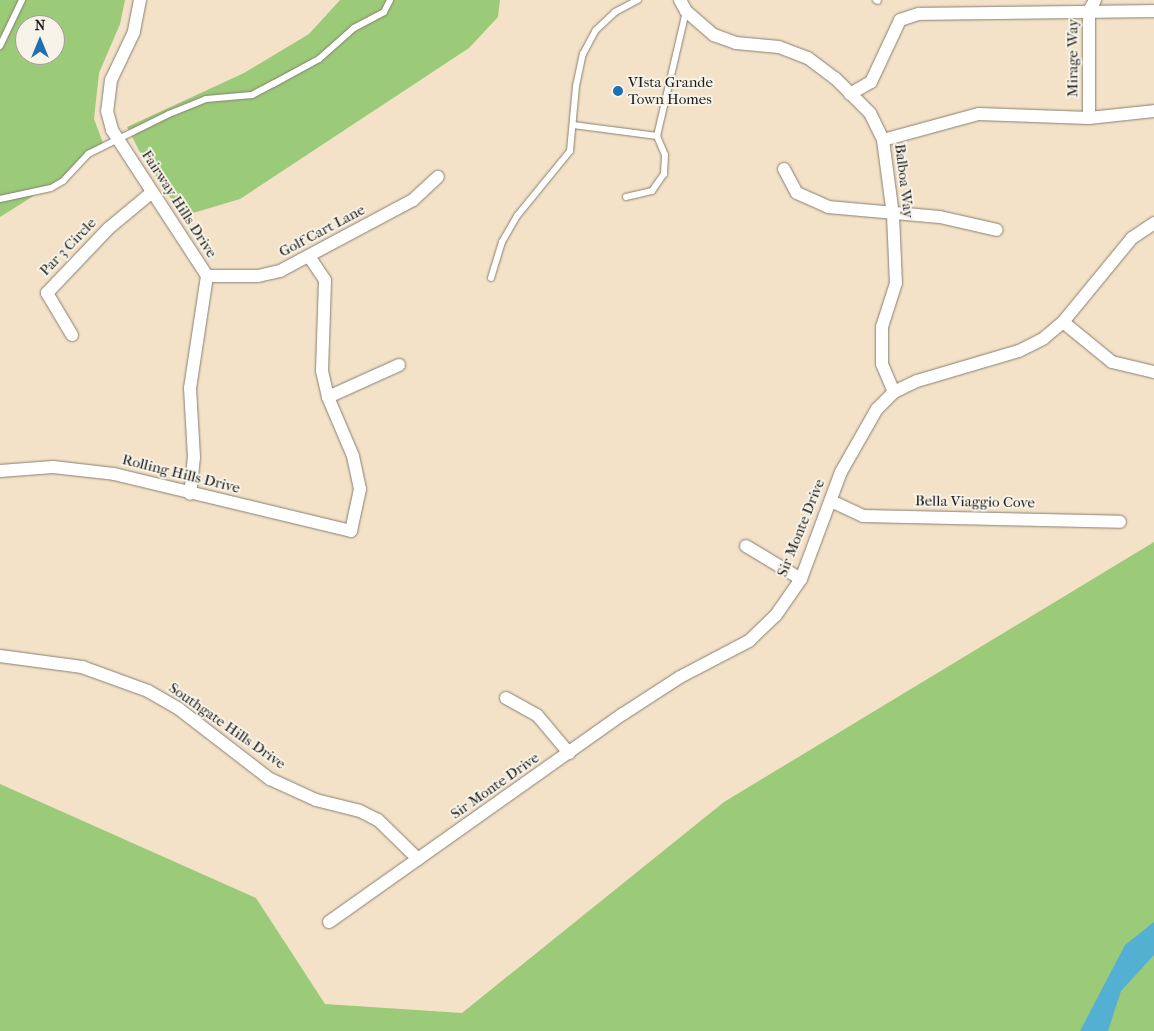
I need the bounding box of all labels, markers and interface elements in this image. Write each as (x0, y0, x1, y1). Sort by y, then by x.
north arrow (15, 15, 65, 65)
text: N (35, 17, 45, 34)
street label: Mirage Way (1064, 19, 1082, 97)
place label: VIsta Grande Town Homes (628, 73, 713, 108)
marker: VIsta Grande Town Homes (612, 85, 624, 97)
street label: Balboa Way (891, 143, 917, 219)
street label: Fairway Hills Drive (137, 147, 221, 261)
street label: Golf Cart Lane (276, 201, 368, 261)
street label: Par 3 Circle (36, 214, 100, 280)
street label: Rolling Hills Drive (120, 451, 242, 497)
street label: Sir Monte Drive (773, 476, 829, 580)
street label: Bella Viaggio Cove (915, 492, 1035, 512)
street label: Southgate Hills Drive (165, 679, 289, 773)
street label: Sir Monte Drive (447, 749, 543, 823)

